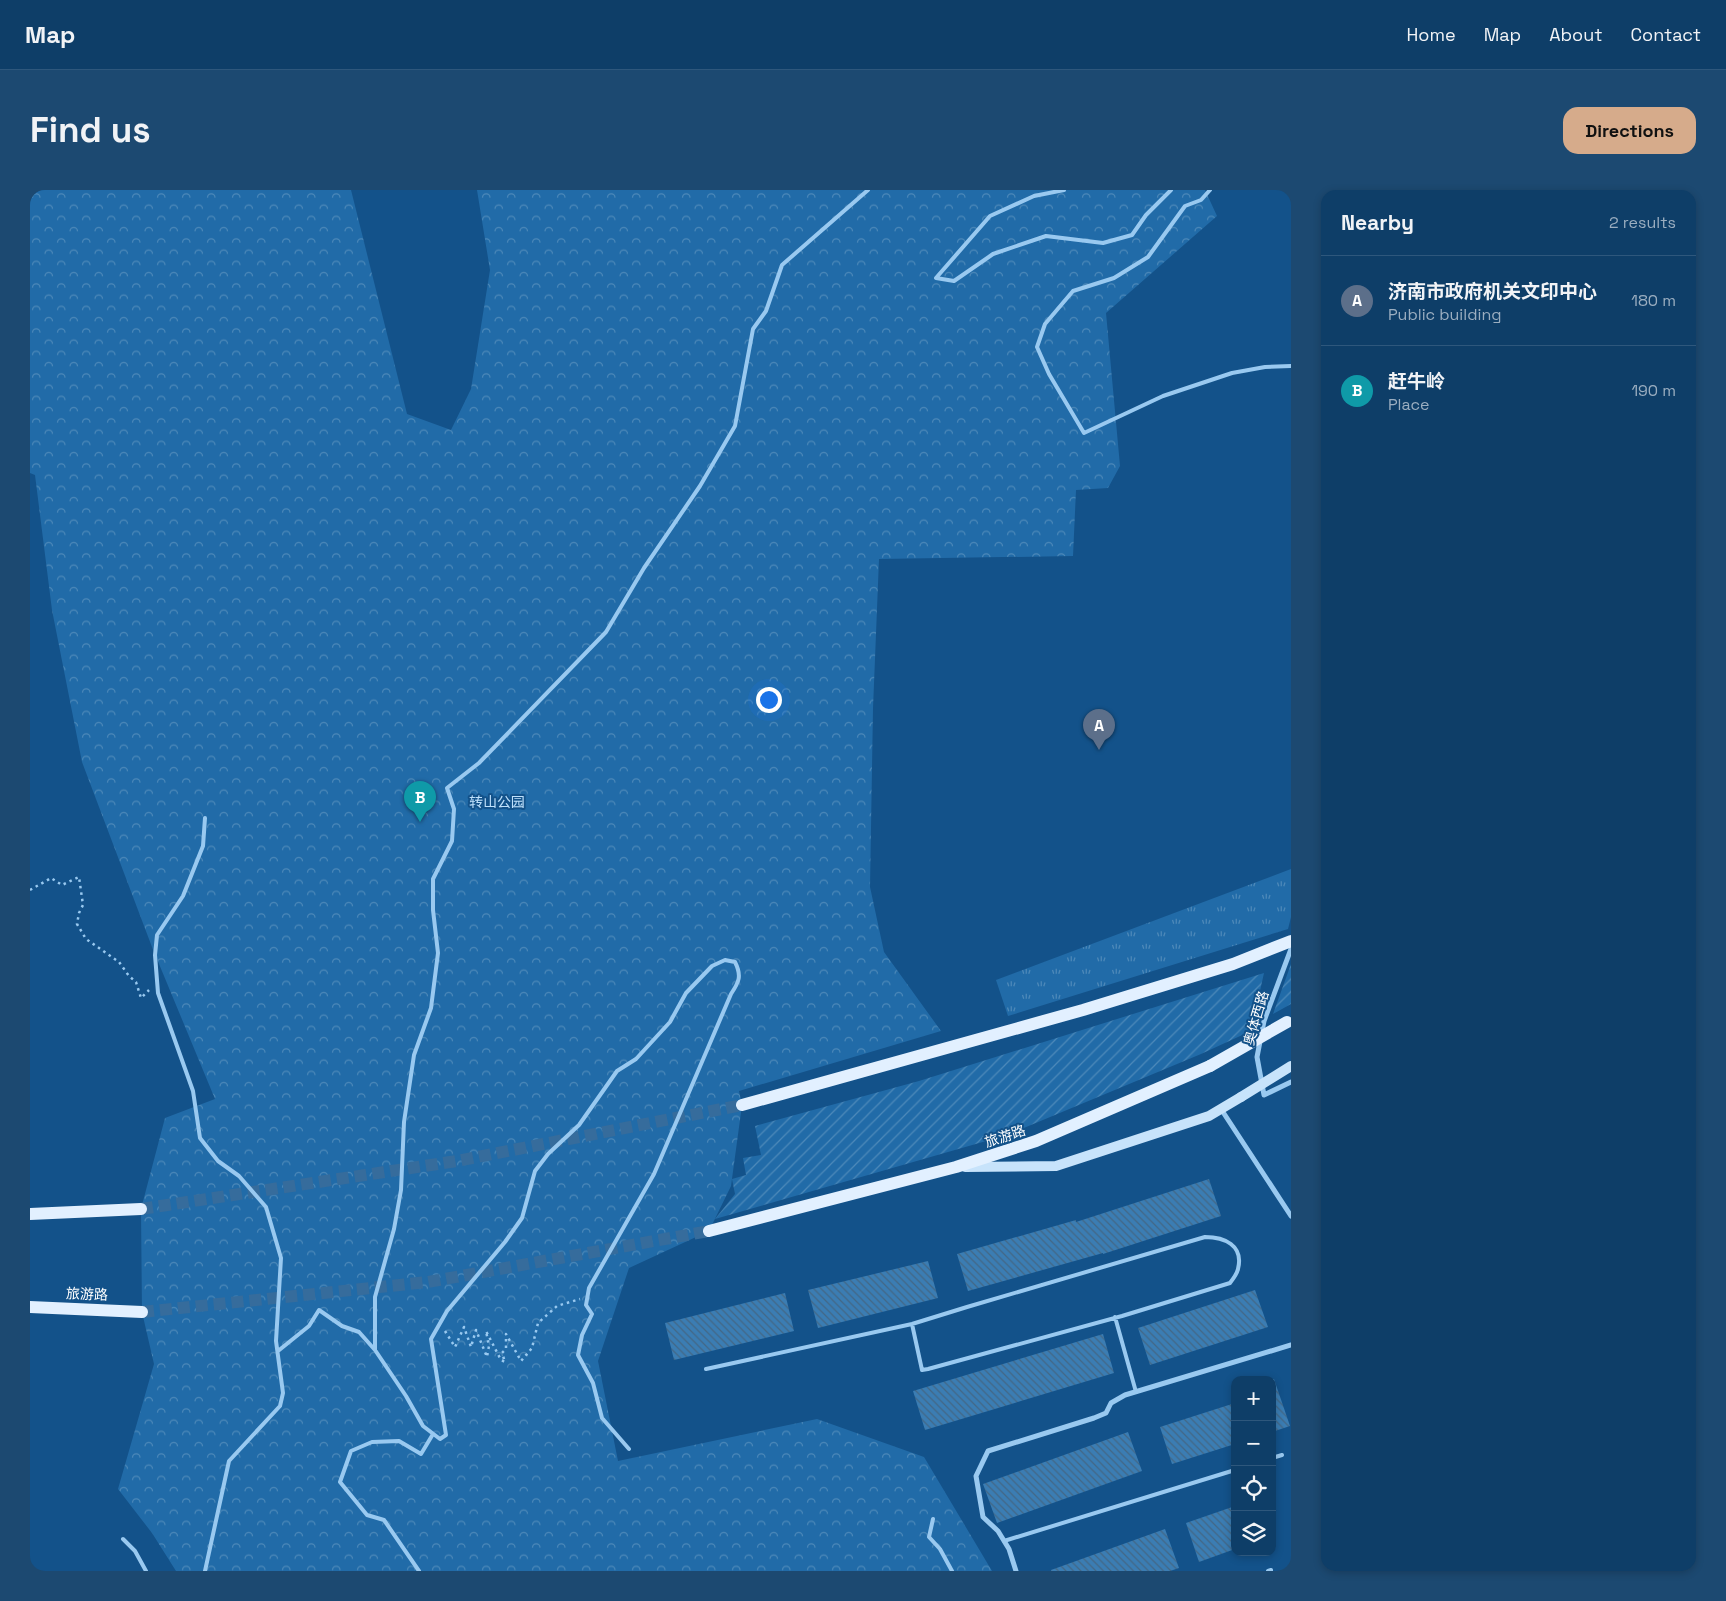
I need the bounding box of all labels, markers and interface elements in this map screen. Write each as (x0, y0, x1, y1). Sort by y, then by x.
text: Map (25, 19, 75, 50)
text: Home (1407, 23, 1456, 46)
text: Map (1484, 23, 1521, 46)
text: About (1549, 23, 1603, 46)
text: Contact (1631, 23, 1701, 46)
button: Directions (1563, 107, 1696, 154)
text: Find us (30, 108, 151, 152)
text: Nearby (1341, 209, 1414, 236)
text: 2 results (1609, 212, 1676, 233)
text: 济南市政府机关文印中心 (1388, 279, 1597, 304)
text: A (1352, 290, 1362, 311)
text: 180 m (1631, 290, 1676, 311)
text: Public building (1388, 304, 1501, 325)
text: 赶牛岭 (1388, 369, 1445, 394)
text: B (1352, 380, 1362, 401)
text: 190 m (1631, 380, 1676, 401)
text: Place (1388, 394, 1430, 415)
your location (756, 687, 782, 713)
pin: A (1083, 709, 1115, 750)
pin: B (404, 781, 436, 822)
park label: 转山公园 (469, 793, 525, 811)
street label: 奥体西路 (1240, 989, 1272, 1047)
street label: 旅游路 (982, 1121, 1028, 1151)
street label: 旅游路 (66, 1284, 108, 1304)
map controls (1231, 1376, 1276, 1556)
button: + (1231, 1376, 1276, 1421)
button: − (1231, 1421, 1276, 1466)
button: locate (1231, 1466, 1276, 1511)
button: layers (1231, 1511, 1276, 1556)

